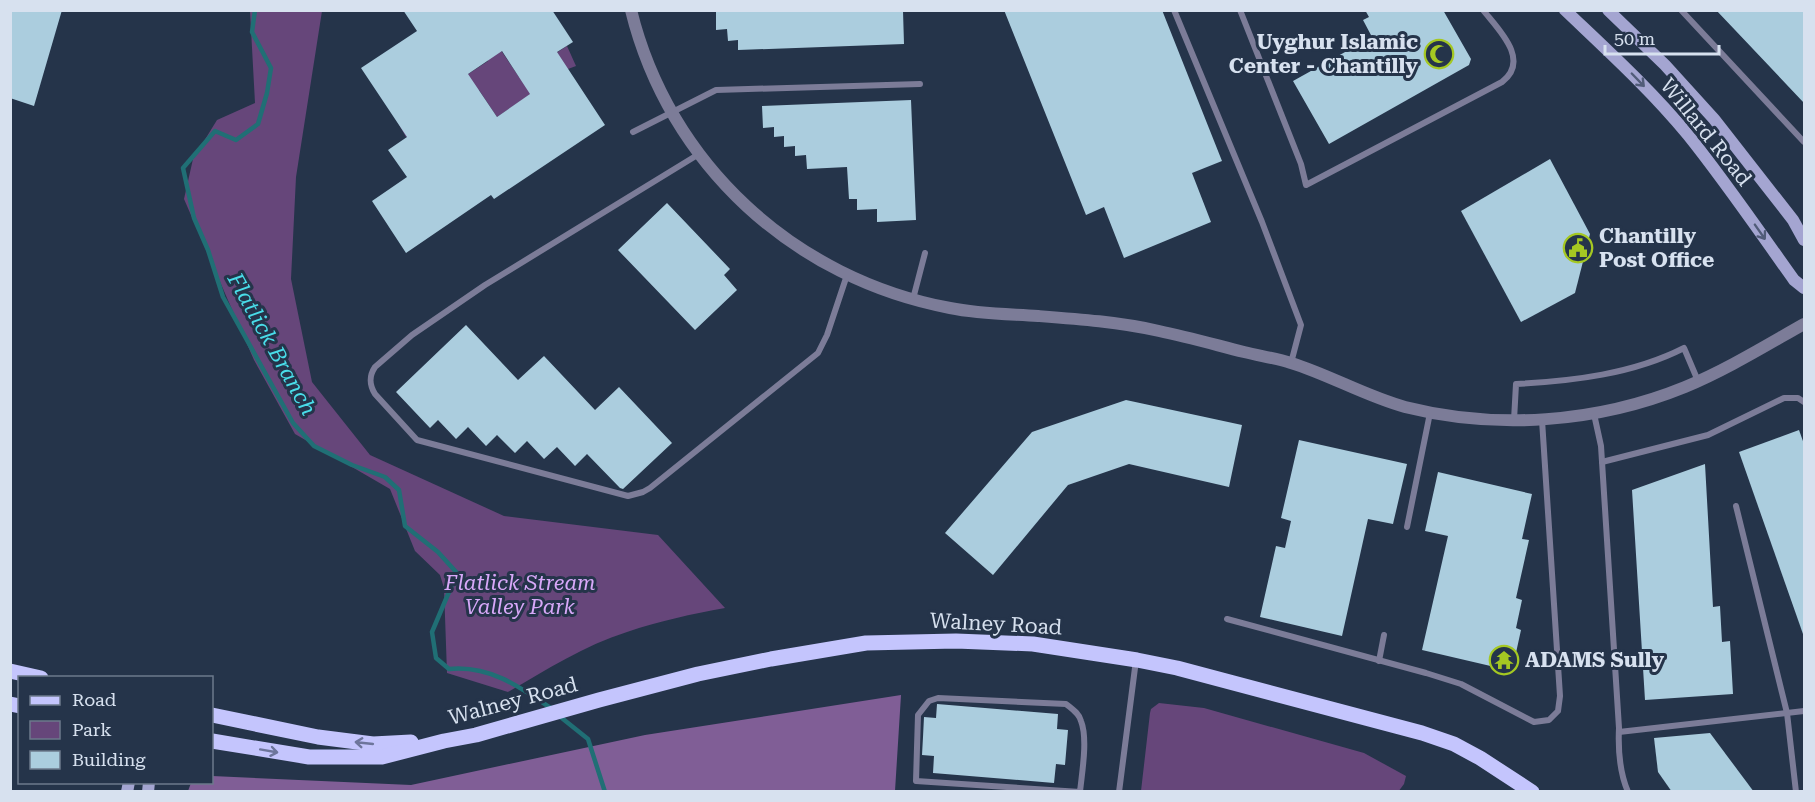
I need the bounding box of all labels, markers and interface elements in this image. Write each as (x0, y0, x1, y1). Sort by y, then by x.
scale bar (1605, 18, 1719, 56)
text: 50 m (1614, 28, 1655, 49)
place label: Uyghur Islamic Center - Chantilly (1229, 30, 1418, 78)
mosque icon: Uyghur Islamic Center - Chantilly (1423, 38, 1455, 70)
one-way arrow (1631, 72, 1645, 87)
street label: Willard Road (1655, 73, 1757, 191)
one-way arrow (1754, 223, 1766, 239)
place label: Chantilly Post Office (1599, 224, 1714, 272)
public building icon: Chantilly Post Office (1562, 232, 1594, 264)
water label: Flatlick Branch (222, 268, 321, 420)
park label: Flatlick Stream Valley Park (443, 571, 596, 619)
street label: Walney Road (929, 609, 1063, 639)
temple icon: ADAMS Sully (1488, 644, 1520, 676)
place label: ADAMS Sully (1525, 648, 1664, 672)
street label: Walney Road (446, 672, 581, 730)
legend (18, 676, 213, 784)
text: Road (72, 689, 117, 710)
text: Park (72, 719, 112, 740)
one-way arrow (355, 737, 375, 748)
one-way arrow (259, 745, 279, 756)
text: Building (72, 749, 146, 770)

